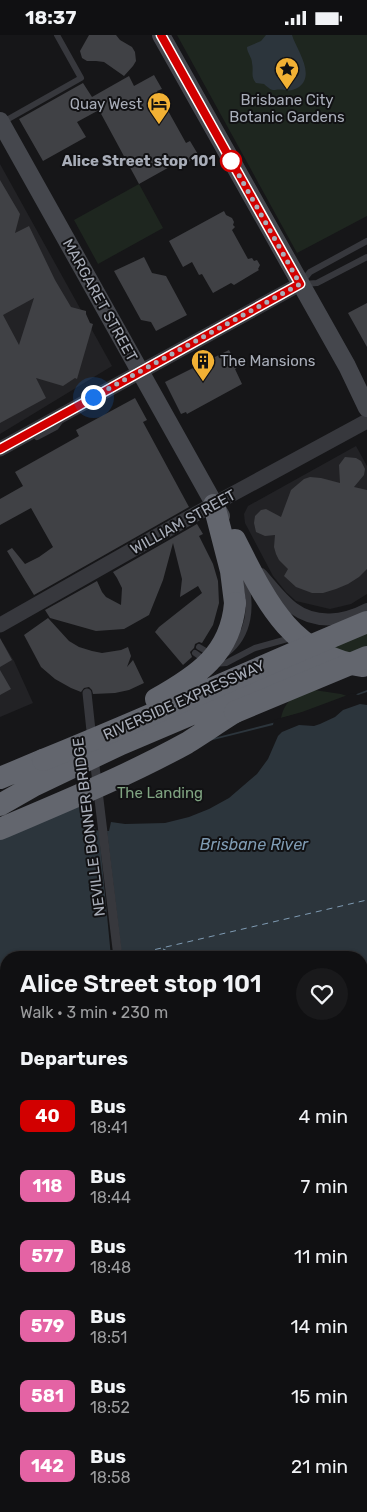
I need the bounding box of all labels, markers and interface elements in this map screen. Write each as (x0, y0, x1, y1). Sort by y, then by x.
text: 18:37 (25, 6, 76, 29)
place icon: Brisbane City Botanic Gardens (274, 56, 300, 90)
hotel icon: Quay West (146, 91, 172, 125)
place label: Brisbane City Botanic Gardens (229, 91, 345, 126)
place label: Quay West (70, 95, 142, 113)
marker: Alice Street stop 101 (220, 150, 242, 172)
place label: Alice Street stop 101 (62, 152, 216, 170)
street label: MARGARET STREET (59, 236, 141, 365)
building icon: The Mansions (190, 348, 216, 382)
place label: The Mansions (220, 352, 316, 370)
your location (81, 385, 106, 410)
street label: WILLIAM STREET (127, 486, 239, 558)
street label: RIVERSIDE EXPRESSWAY (100, 656, 268, 744)
street label: NEVILLE BONNER BRIDGE (69, 736, 109, 918)
park label: The Landing (117, 784, 203, 802)
water label: Brisbane River (200, 835, 309, 854)
button: heart (296, 968, 348, 1020)
text: Alice Street stop 101 (20, 970, 262, 998)
text: Walk · 3 min · 230 m (20, 1003, 168, 1022)
text: Departures (20, 1047, 128, 1070)
text: Bus (90, 1095, 126, 1118)
text: 40 (35, 1105, 60, 1127)
text: 4 min (299, 1105, 348, 1128)
text: 18:41 (90, 1118, 128, 1137)
text: Bus (90, 1165, 126, 1188)
text: 118 (32, 1175, 63, 1197)
text: 7 min (301, 1175, 348, 1198)
text: 18:44 (90, 1188, 131, 1207)
text: Bus (90, 1235, 126, 1258)
text: 577 (31, 1245, 64, 1267)
text: 11 min (294, 1245, 348, 1268)
text: 18:48 (90, 1258, 131, 1277)
text: Bus (90, 1305, 126, 1328)
text: 579 (31, 1315, 64, 1337)
text: 14 min (290, 1315, 348, 1338)
text: 18:51 (90, 1328, 127, 1347)
text: Bus (90, 1375, 126, 1398)
text: 581 (31, 1385, 64, 1407)
text: 15 min (291, 1385, 348, 1408)
text: 18:52 (90, 1398, 130, 1417)
text: Bus (90, 1445, 126, 1468)
text: 142 (31, 1455, 64, 1477)
text: 21 min (291, 1455, 348, 1478)
text: 18:58 (90, 1468, 131, 1487)

